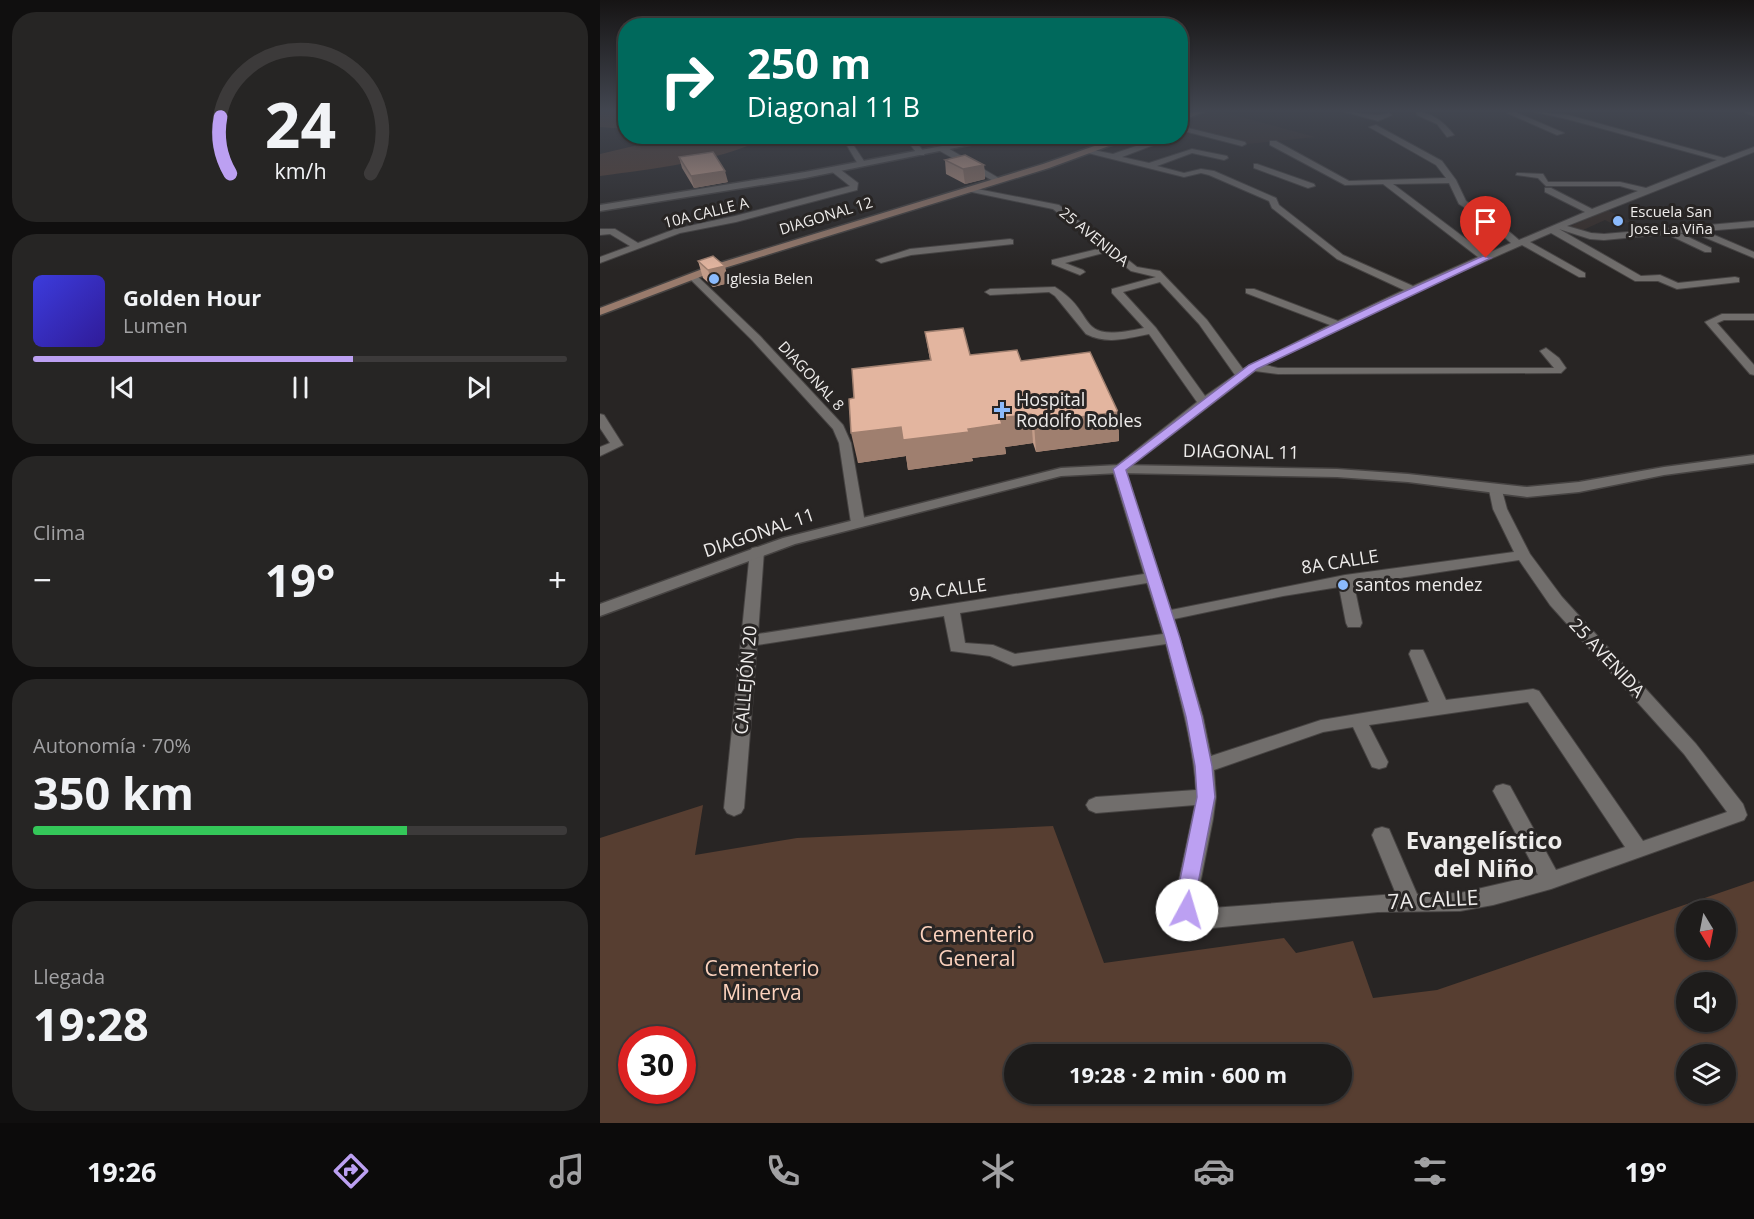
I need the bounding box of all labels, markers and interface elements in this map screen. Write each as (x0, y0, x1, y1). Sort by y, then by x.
text: 250 m (747, 34, 871, 91)
icon: right (648, 42, 726, 120)
text: 24 (264, 81, 336, 166)
text: Diagonal 11 B (747, 88, 920, 125)
text: km/h (274, 156, 326, 185)
street label: DIAGONAL 12 (777, 191, 875, 239)
street label: 10A CALLE A (661, 192, 751, 232)
pin (1460, 196, 1511, 258)
place label: Escuela San Jose La Viña (1628, 201, 1713, 238)
street label: 25 AVENIDA (1056, 202, 1134, 271)
icon: arrive (1469, 205, 1502, 238)
marker: Escuela San Jose La Viña (1611, 214, 1625, 228)
place label: Iglesia Belen (726, 268, 813, 288)
marker: Iglesia Belen (707, 272, 721, 286)
text: Golden Hour (123, 282, 261, 312)
text: Lumen (123, 312, 188, 339)
street label: DIAGONAL 8 (774, 336, 849, 414)
icon: previous (106, 371, 139, 404)
icon: pause (284, 371, 317, 404)
icon: next (462, 371, 495, 404)
place label: Hospital Rodolfo Robles (1016, 387, 1142, 432)
marker: Hospital Rodolfo Robles (993, 401, 1011, 419)
street label: DIAGONAL 11 (1183, 438, 1299, 464)
street label: DIAGONAL 11 (700, 502, 817, 562)
text: Clima (33, 519, 85, 546)
street label: 8A CALLE (1300, 543, 1380, 579)
text: 19° (265, 549, 335, 610)
text: − (33, 557, 52, 602)
text: + (548, 557, 567, 602)
street label: 9A CALLE (908, 572, 988, 606)
place label: santos mendez (1355, 572, 1483, 596)
marker: santos mendez (1336, 578, 1350, 592)
street label: 25 AVENIDA (1565, 612, 1651, 703)
street label: CALLEJÓN 20 (728, 624, 762, 735)
text: Autonomía · 70% (33, 732, 191, 759)
text: 350 km (33, 762, 194, 823)
district label: Evangelístico del Niño (1406, 823, 1562, 884)
position arrow (1155, 878, 1219, 942)
street label: 7A CALLE (1387, 883, 1479, 915)
north arrow (1676, 900, 1736, 960)
map controls (1676, 900, 1736, 1104)
park label: Cementerio General (920, 920, 1034, 972)
park label: Cementerio Minerva (705, 954, 819, 1006)
text: Llegada (33, 963, 105, 990)
button: sound (1676, 972, 1736, 1032)
text: 19:28 (33, 993, 149, 1054)
speed limit sign: 30 (618, 1026, 696, 1104)
button: layers (1676, 1044, 1736, 1104)
text: 19:28 · 2 min · 600 m (1069, 1059, 1287, 1089)
icon: directions (330, 1150, 372, 1192)
icon: music (546, 1150, 588, 1192)
icon: phone (762, 1150, 804, 1192)
icon: climate (977, 1150, 1019, 1192)
icon: car (1193, 1150, 1235, 1192)
icon: filters (1409, 1150, 1451, 1192)
text: 19:26 (87, 1153, 156, 1190)
text: 19° (1625, 1153, 1667, 1190)

